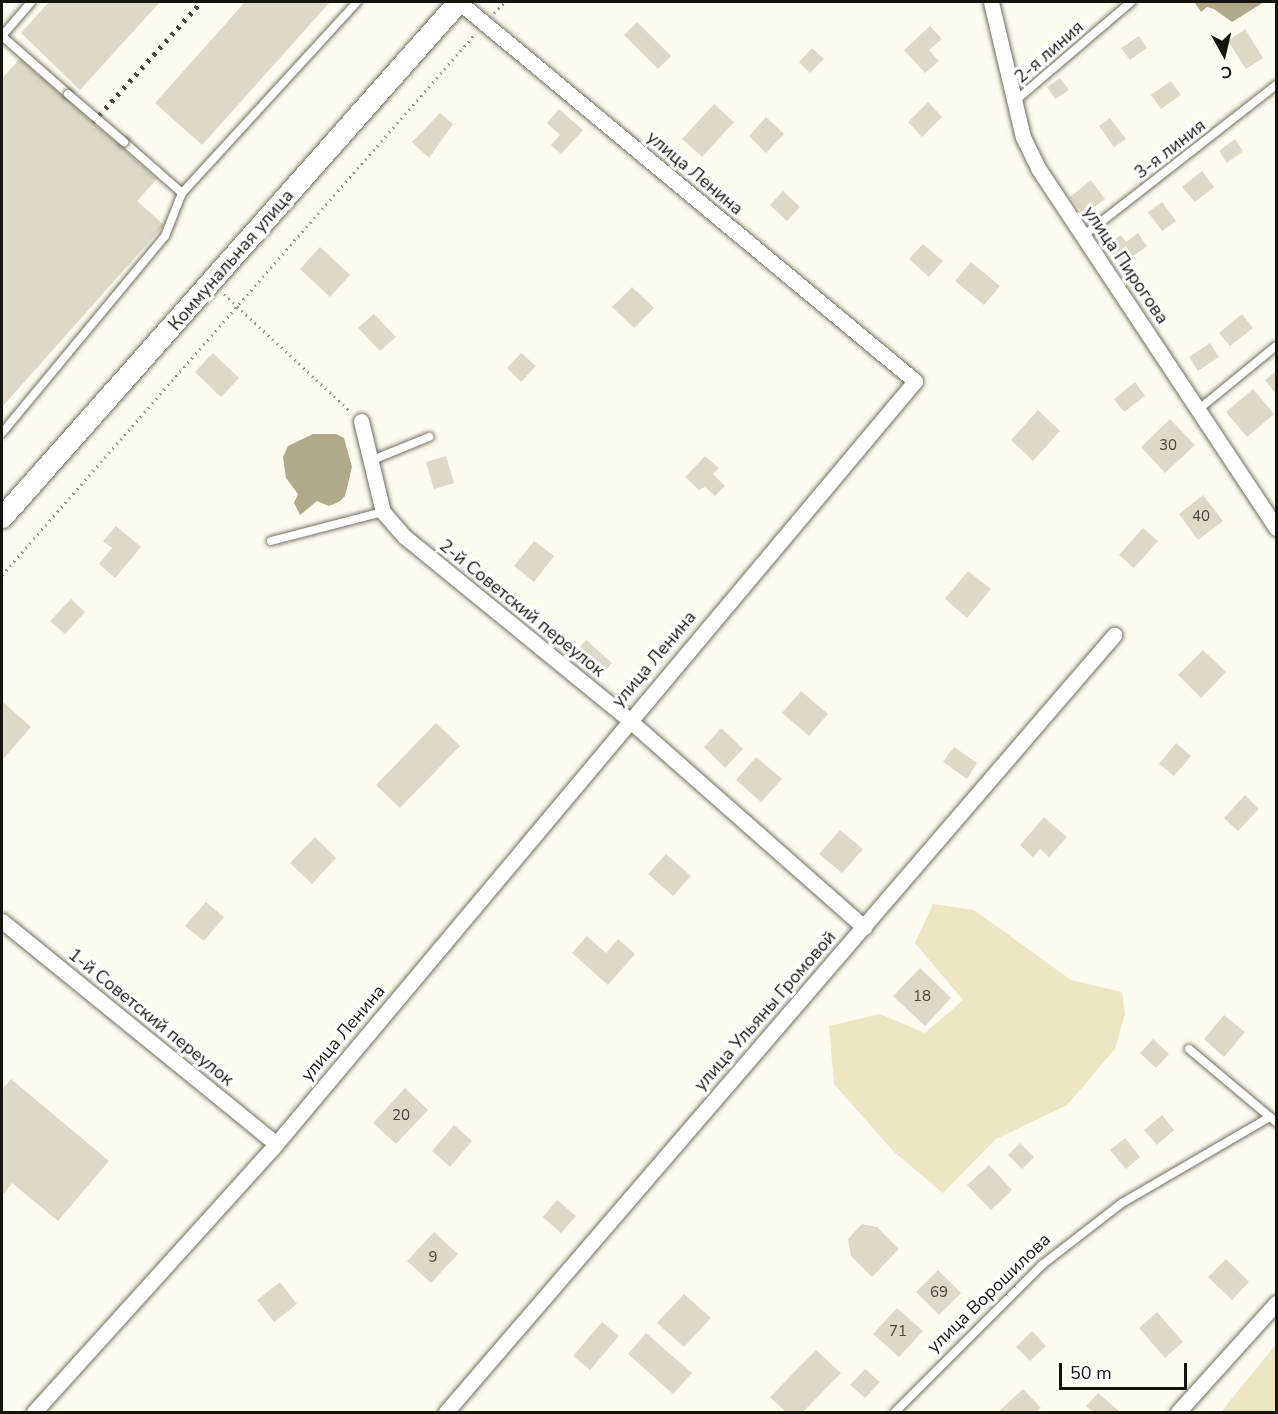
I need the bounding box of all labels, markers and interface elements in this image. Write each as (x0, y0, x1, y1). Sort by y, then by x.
street label: 2-я линия (1010, 16, 1088, 88)
north arrow (1194, 24, 1254, 84)
text: С (1220, 60, 1233, 83)
street label: 3-я линия (1130, 115, 1210, 183)
street label: улица Ленина (642, 126, 748, 220)
street label: Коммунальная улица (164, 185, 298, 335)
street label: улица Пирогова (1079, 202, 1173, 328)
house number: 30 (1159, 437, 1177, 455)
house number: 40 (1192, 508, 1210, 526)
street label: 2-й Советский переулок (435, 535, 609, 681)
street label: улица Ленина (607, 606, 701, 712)
street label: улица Ульяны Громовой (690, 927, 840, 1095)
street label: 1-й Советский переулок (64, 944, 238, 1090)
street label: улица Ленина (296, 980, 390, 1086)
house number: 18 (913, 988, 931, 1006)
house number: 20 (392, 1107, 410, 1125)
street label: улица Ворошилова (923, 1229, 1055, 1357)
house number: 9 (429, 1249, 437, 1267)
house number: 69 (930, 1284, 948, 1302)
house number: 71 (889, 1323, 907, 1341)
scale bar (1062, 1351, 1190, 1389)
text: 50 m (1070, 1361, 1112, 1385)

